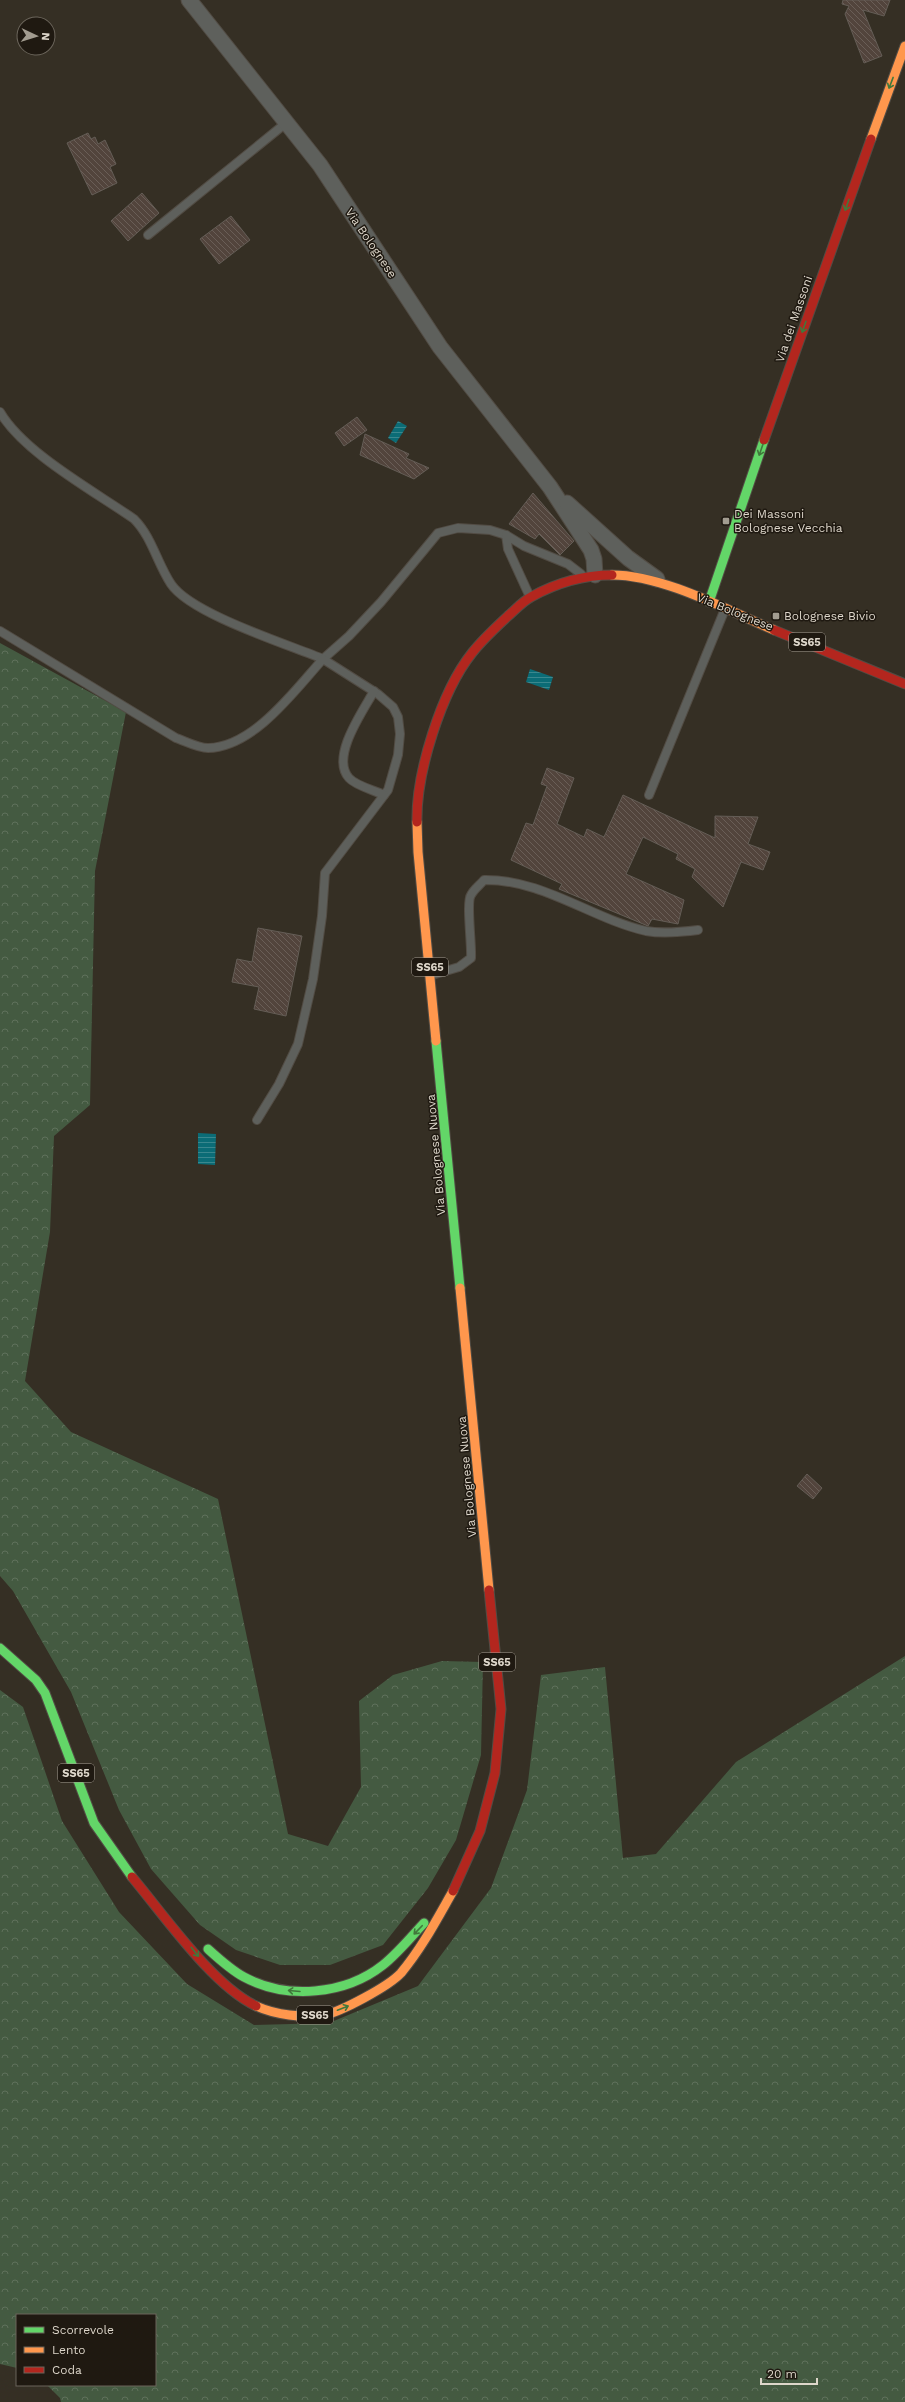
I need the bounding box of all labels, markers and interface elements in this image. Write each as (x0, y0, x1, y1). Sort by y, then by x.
north arrow (16, 16, 56, 56)
text: N (39, 32, 52, 41)
one-way arrow (887, 76, 895, 88)
one-way arrow (843, 198, 850, 211)
street label: Via Bolognese (342, 205, 400, 281)
street label: Via dei Massoni (773, 274, 815, 364)
one-way arrow (799, 321, 807, 333)
one-way arrow (757, 444, 764, 457)
place label: Dei Massoni Bolognese Vecchia (734, 507, 843, 535)
marker: Dei Massoni Bolognese Vecchia (721, 516, 731, 526)
street label: Via Bolognese (695, 590, 775, 634)
place label: Bolognese Bivio (784, 609, 876, 623)
marker: Bolognese Bivio (771, 611, 781, 621)
road number: SS65 (789, 633, 825, 651)
road number: SS65 (412, 958, 448, 976)
street label: Via Bolognese Nuova (424, 1094, 448, 1216)
street label: Via Bolognese Nuova (455, 1416, 479, 1538)
road number: SS65 (479, 1653, 515, 1671)
road number: SS65 (58, 1764, 94, 1782)
one-way arrow (413, 1925, 423, 1935)
one-way arrow (191, 1947, 200, 1957)
one-way arrow (288, 1987, 301, 1994)
one-way arrow (337, 2004, 349, 2012)
road number: SS65 (297, 2006, 333, 2024)
legend (16, 2314, 156, 2386)
text: Scorrevole (52, 2323, 114, 2337)
text: Lento (52, 2343, 86, 2357)
scale bar (761, 2360, 817, 2386)
text: Coda (52, 2363, 82, 2377)
text: 20 m (767, 2367, 797, 2381)

